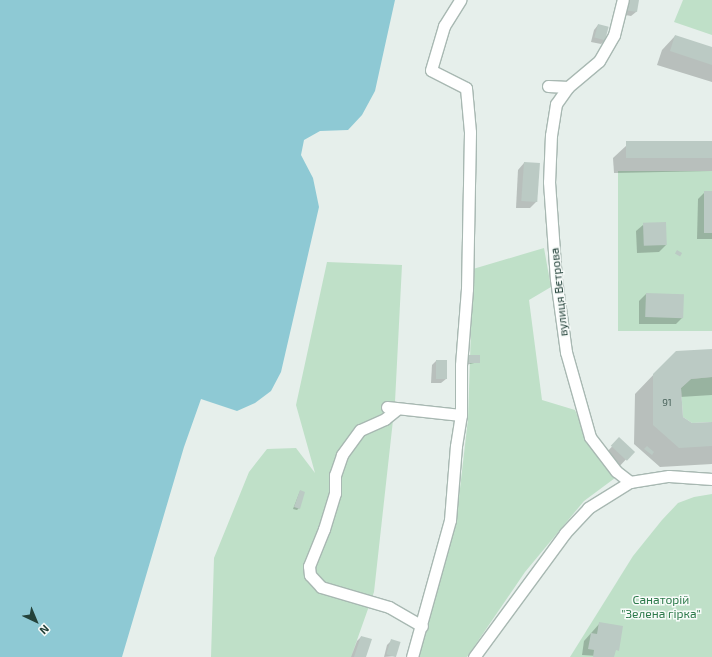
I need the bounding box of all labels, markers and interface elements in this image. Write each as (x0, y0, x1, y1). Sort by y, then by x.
street label: вулиця Вєтрова (547, 247, 571, 337)
house number: 91 (662, 397, 672, 409)
park label: Санаторій "Зелена гірка" (621, 593, 701, 621)
north arrow (16, 601, 56, 641)
text: N (37, 623, 52, 637)

